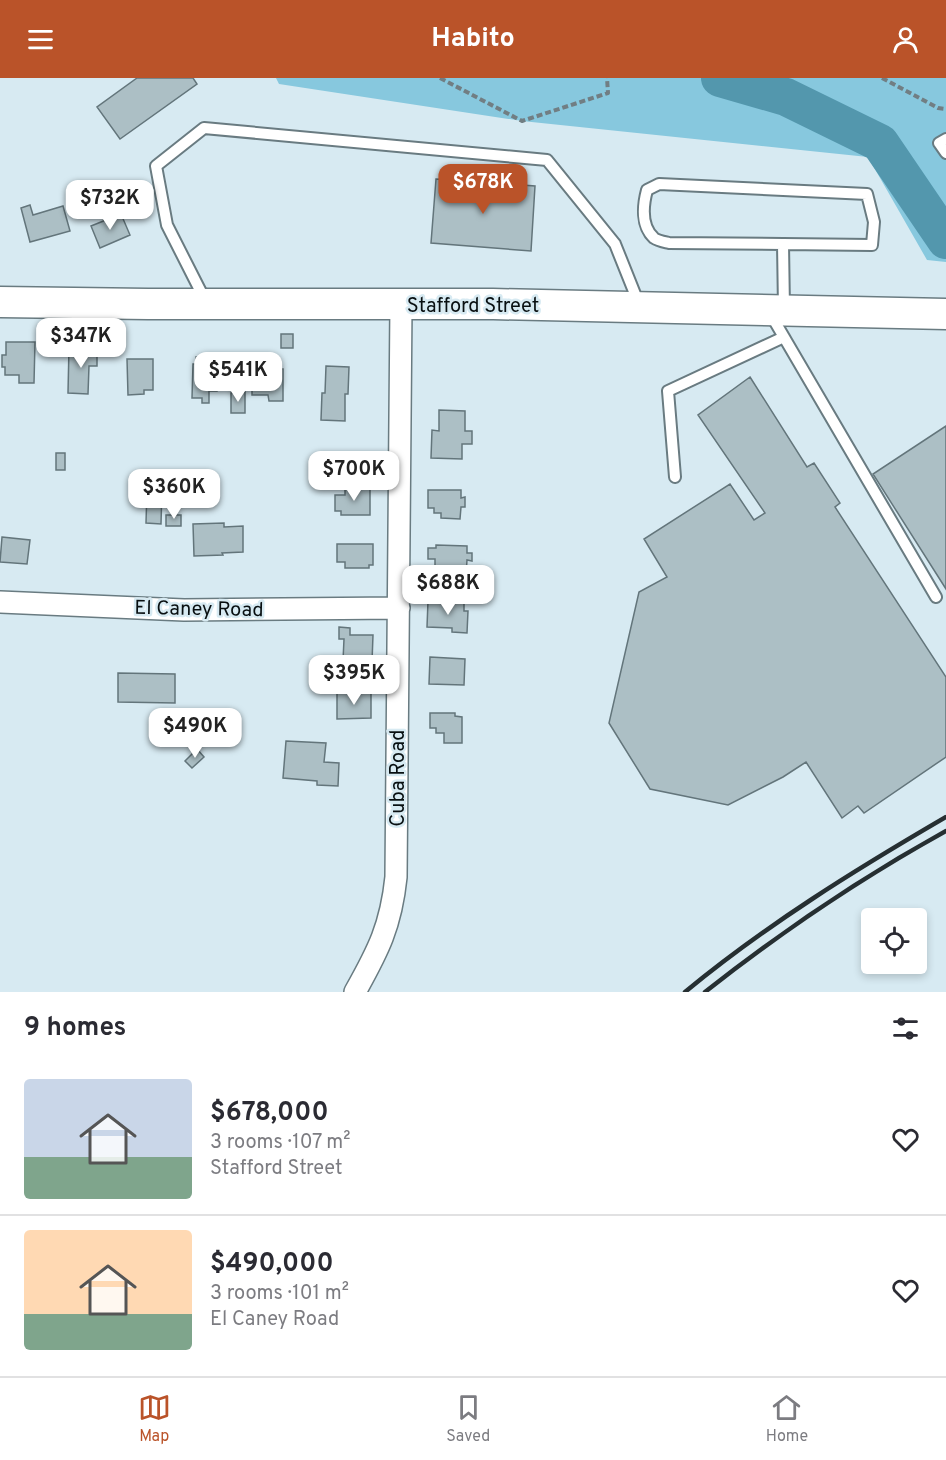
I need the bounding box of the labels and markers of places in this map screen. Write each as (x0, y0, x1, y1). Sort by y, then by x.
pin: $678K (441, 164, 525, 215)
pin: $732K (68, 180, 152, 231)
pin: $347K (39, 318, 123, 369)
pin: $541K (196, 352, 280, 403)
pin: $700K (312, 451, 396, 502)
pin: $360K (132, 469, 216, 520)
pin: $688K (406, 565, 490, 616)
pin: $395K (312, 655, 396, 706)
pin: $490K (153, 708, 237, 759)

